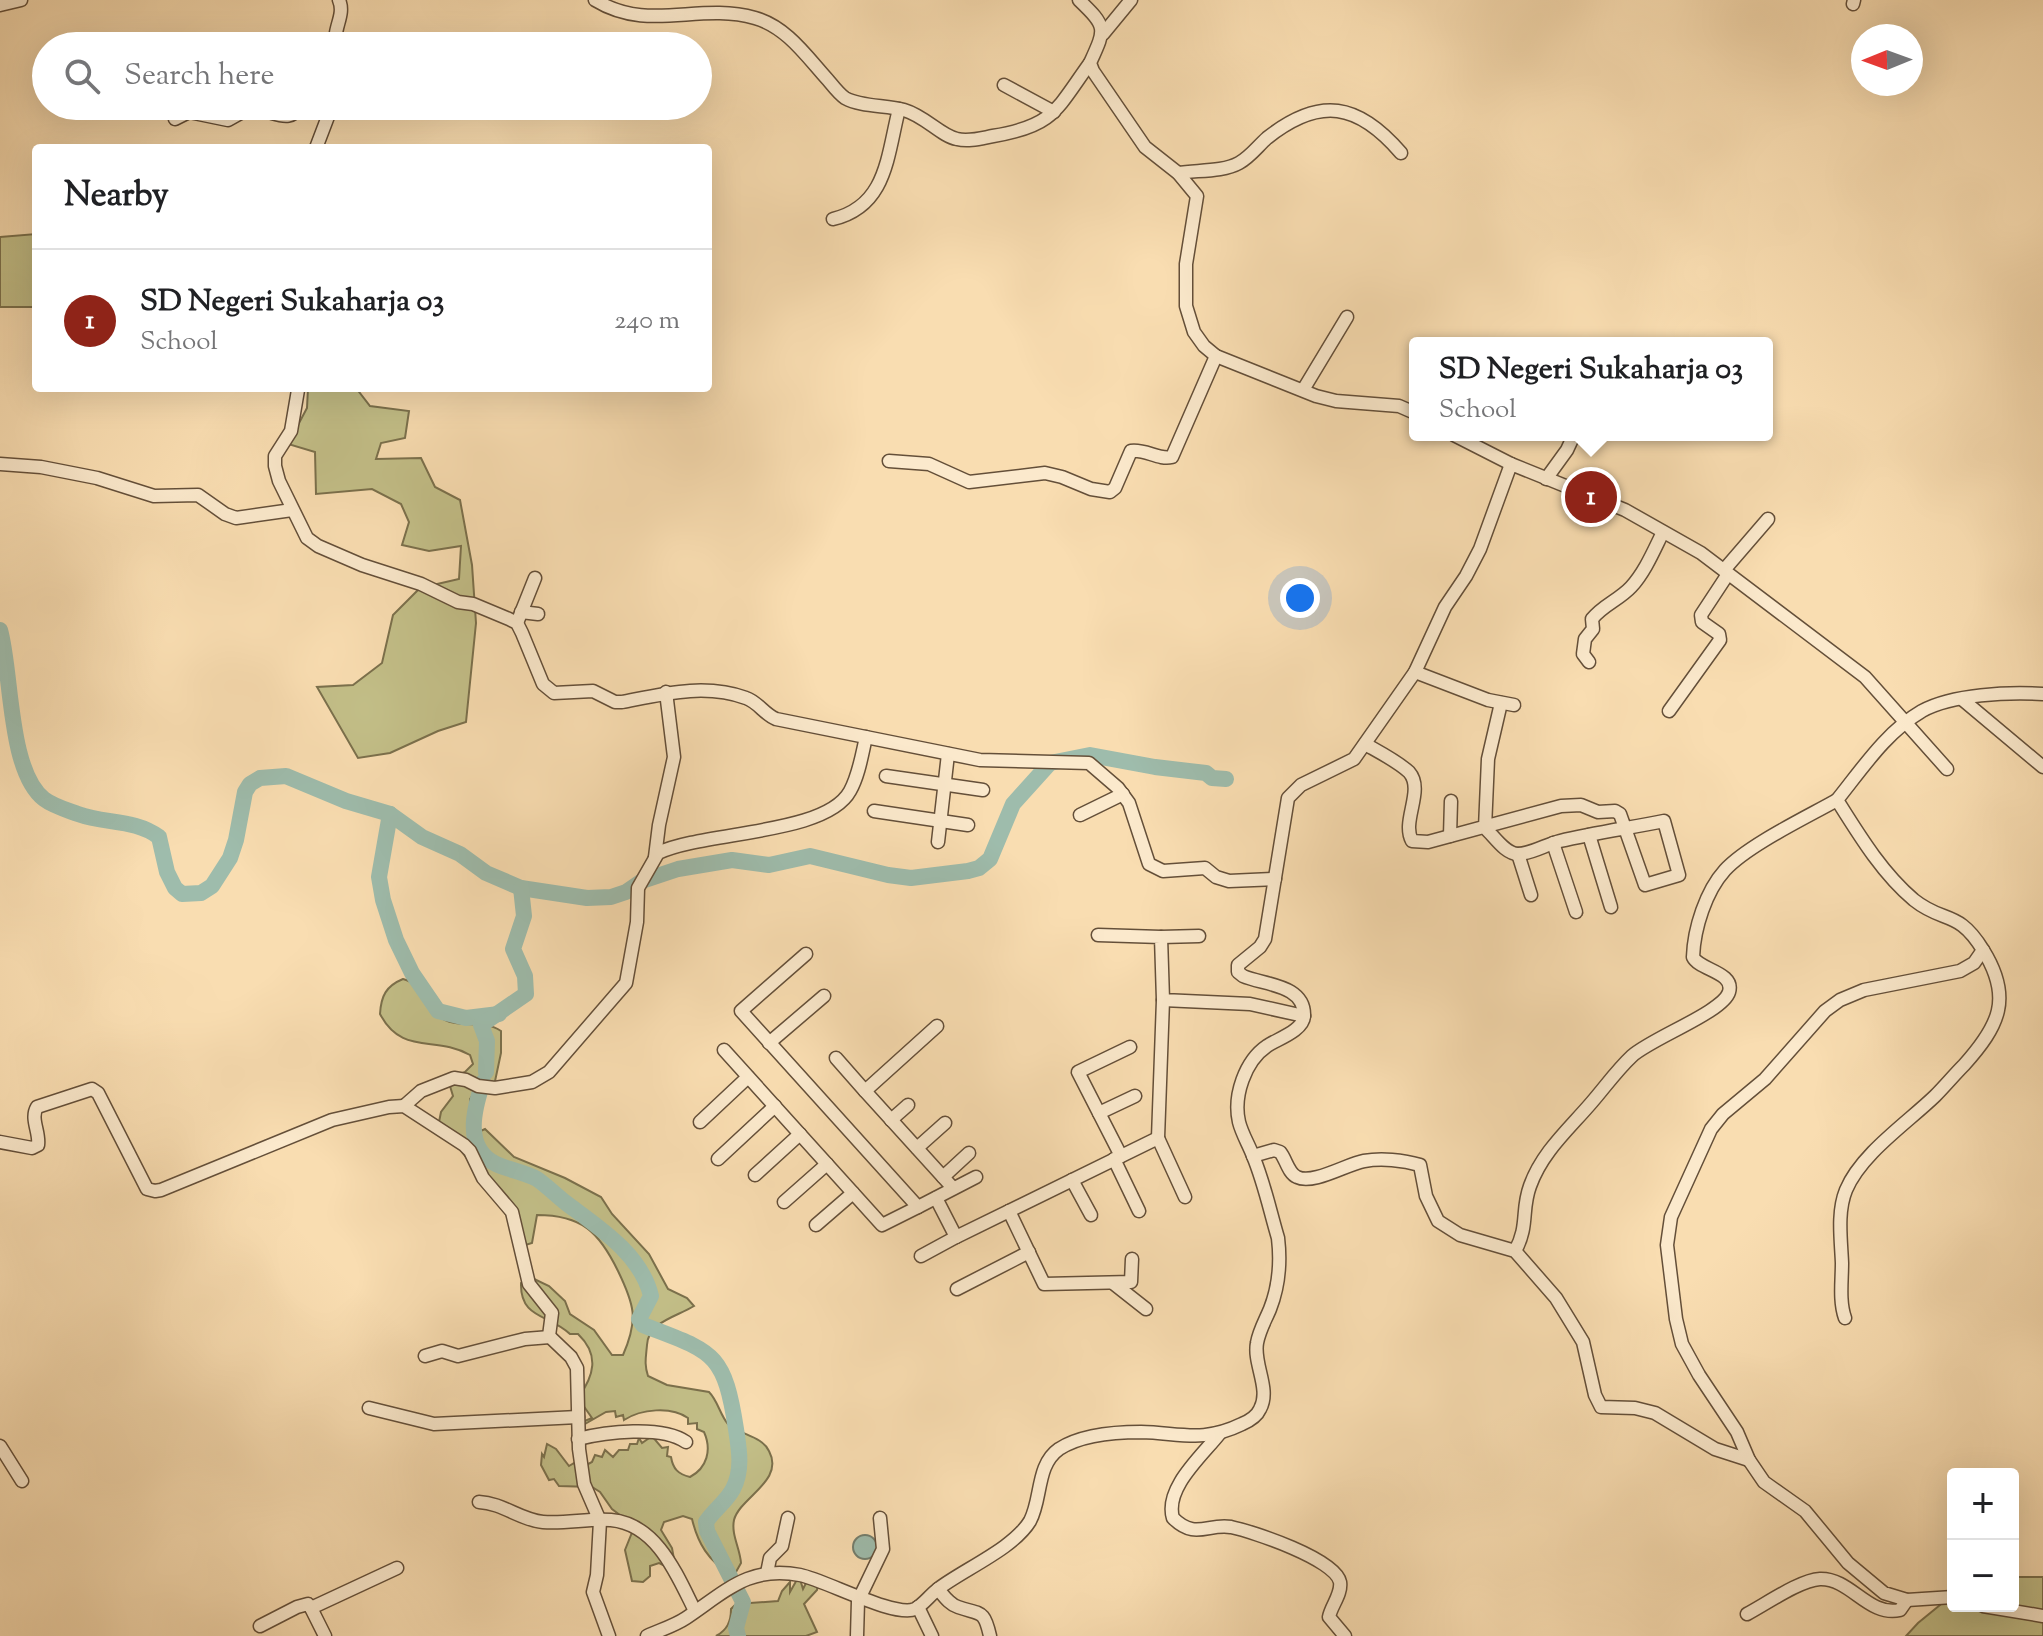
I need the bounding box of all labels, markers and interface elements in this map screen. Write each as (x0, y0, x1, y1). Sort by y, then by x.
north arrow (1851, 24, 1923, 96)
search box (32, 32, 712, 120)
icon: search (60, 54, 104, 98)
text: Search here (124, 55, 274, 98)
text: Nearby (64, 172, 169, 221)
text: SD Negeri Sukaharja 03 (140, 281, 444, 324)
text: 1 (86, 303, 94, 340)
text: 240 m (614, 303, 680, 340)
text: School (140, 324, 218, 361)
popup (1409, 337, 1773, 441)
text: SD Negeri Sukaharja 03 (1439, 349, 1743, 392)
text: School (1439, 392, 1516, 429)
pin: 1 (1565, 467, 1617, 527)
your location (1280, 578, 1320, 618)
map controls (1947, 1468, 2019, 1612)
button: + (1947, 1468, 2019, 1540)
button: − (1947, 1540, 2019, 1612)

